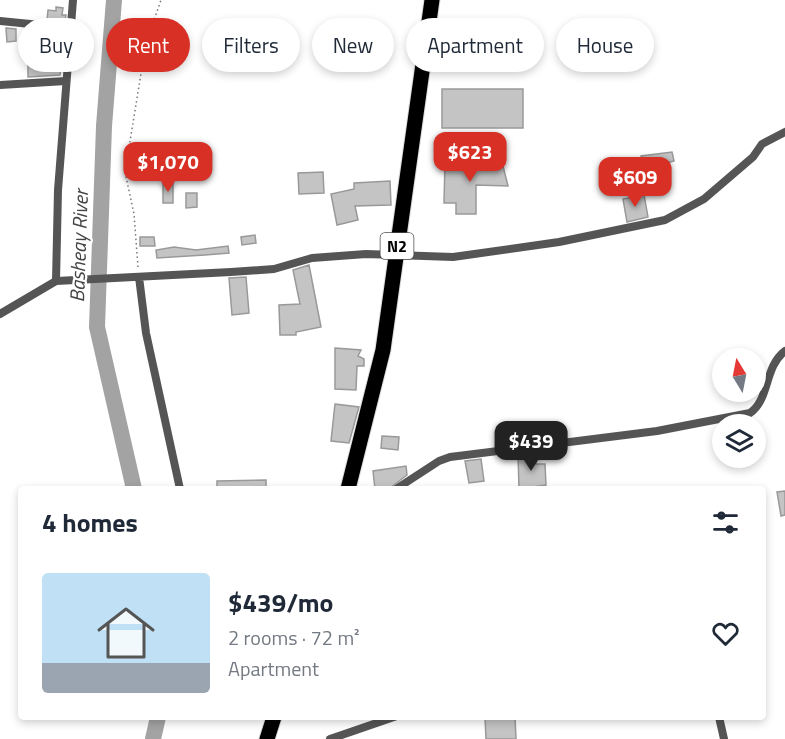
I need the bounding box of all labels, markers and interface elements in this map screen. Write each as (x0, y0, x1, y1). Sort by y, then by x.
chip: Buy (18, 18, 94, 72)
chip: Rent (106, 18, 190, 72)
chip: Filters (202, 18, 300, 72)
chip: New (312, 18, 394, 72)
chip: Apartment (406, 18, 544, 72)
chip: House (556, 18, 654, 72)
pin: $623 (434, 132, 506, 183)
text: $623 (448, 136, 492, 167)
pin: $1,070 (119, 142, 217, 193)
text: $1,070 (137, 146, 199, 177)
pin: $609 (599, 157, 671, 208)
text: $609 (613, 161, 657, 192)
water label: Basheay River (61, 187, 96, 303)
road number: N2 (380, 233, 414, 259)
north arrow (712, 348, 766, 402)
map controls (712, 348, 766, 468)
button: layers (712, 414, 766, 468)
pin: $439 (495, 421, 567, 472)
text: $439 (509, 425, 553, 456)
text: 4 homes (42, 503, 138, 542)
icon: filters (709, 506, 742, 539)
text: $439/mo (228, 583, 333, 622)
icon: home (90, 597, 162, 669)
icon: heart (709, 617, 742, 650)
text: 2 rooms · 72 m² (228, 622, 360, 653)
text: Apartment (228, 653, 319, 684)

